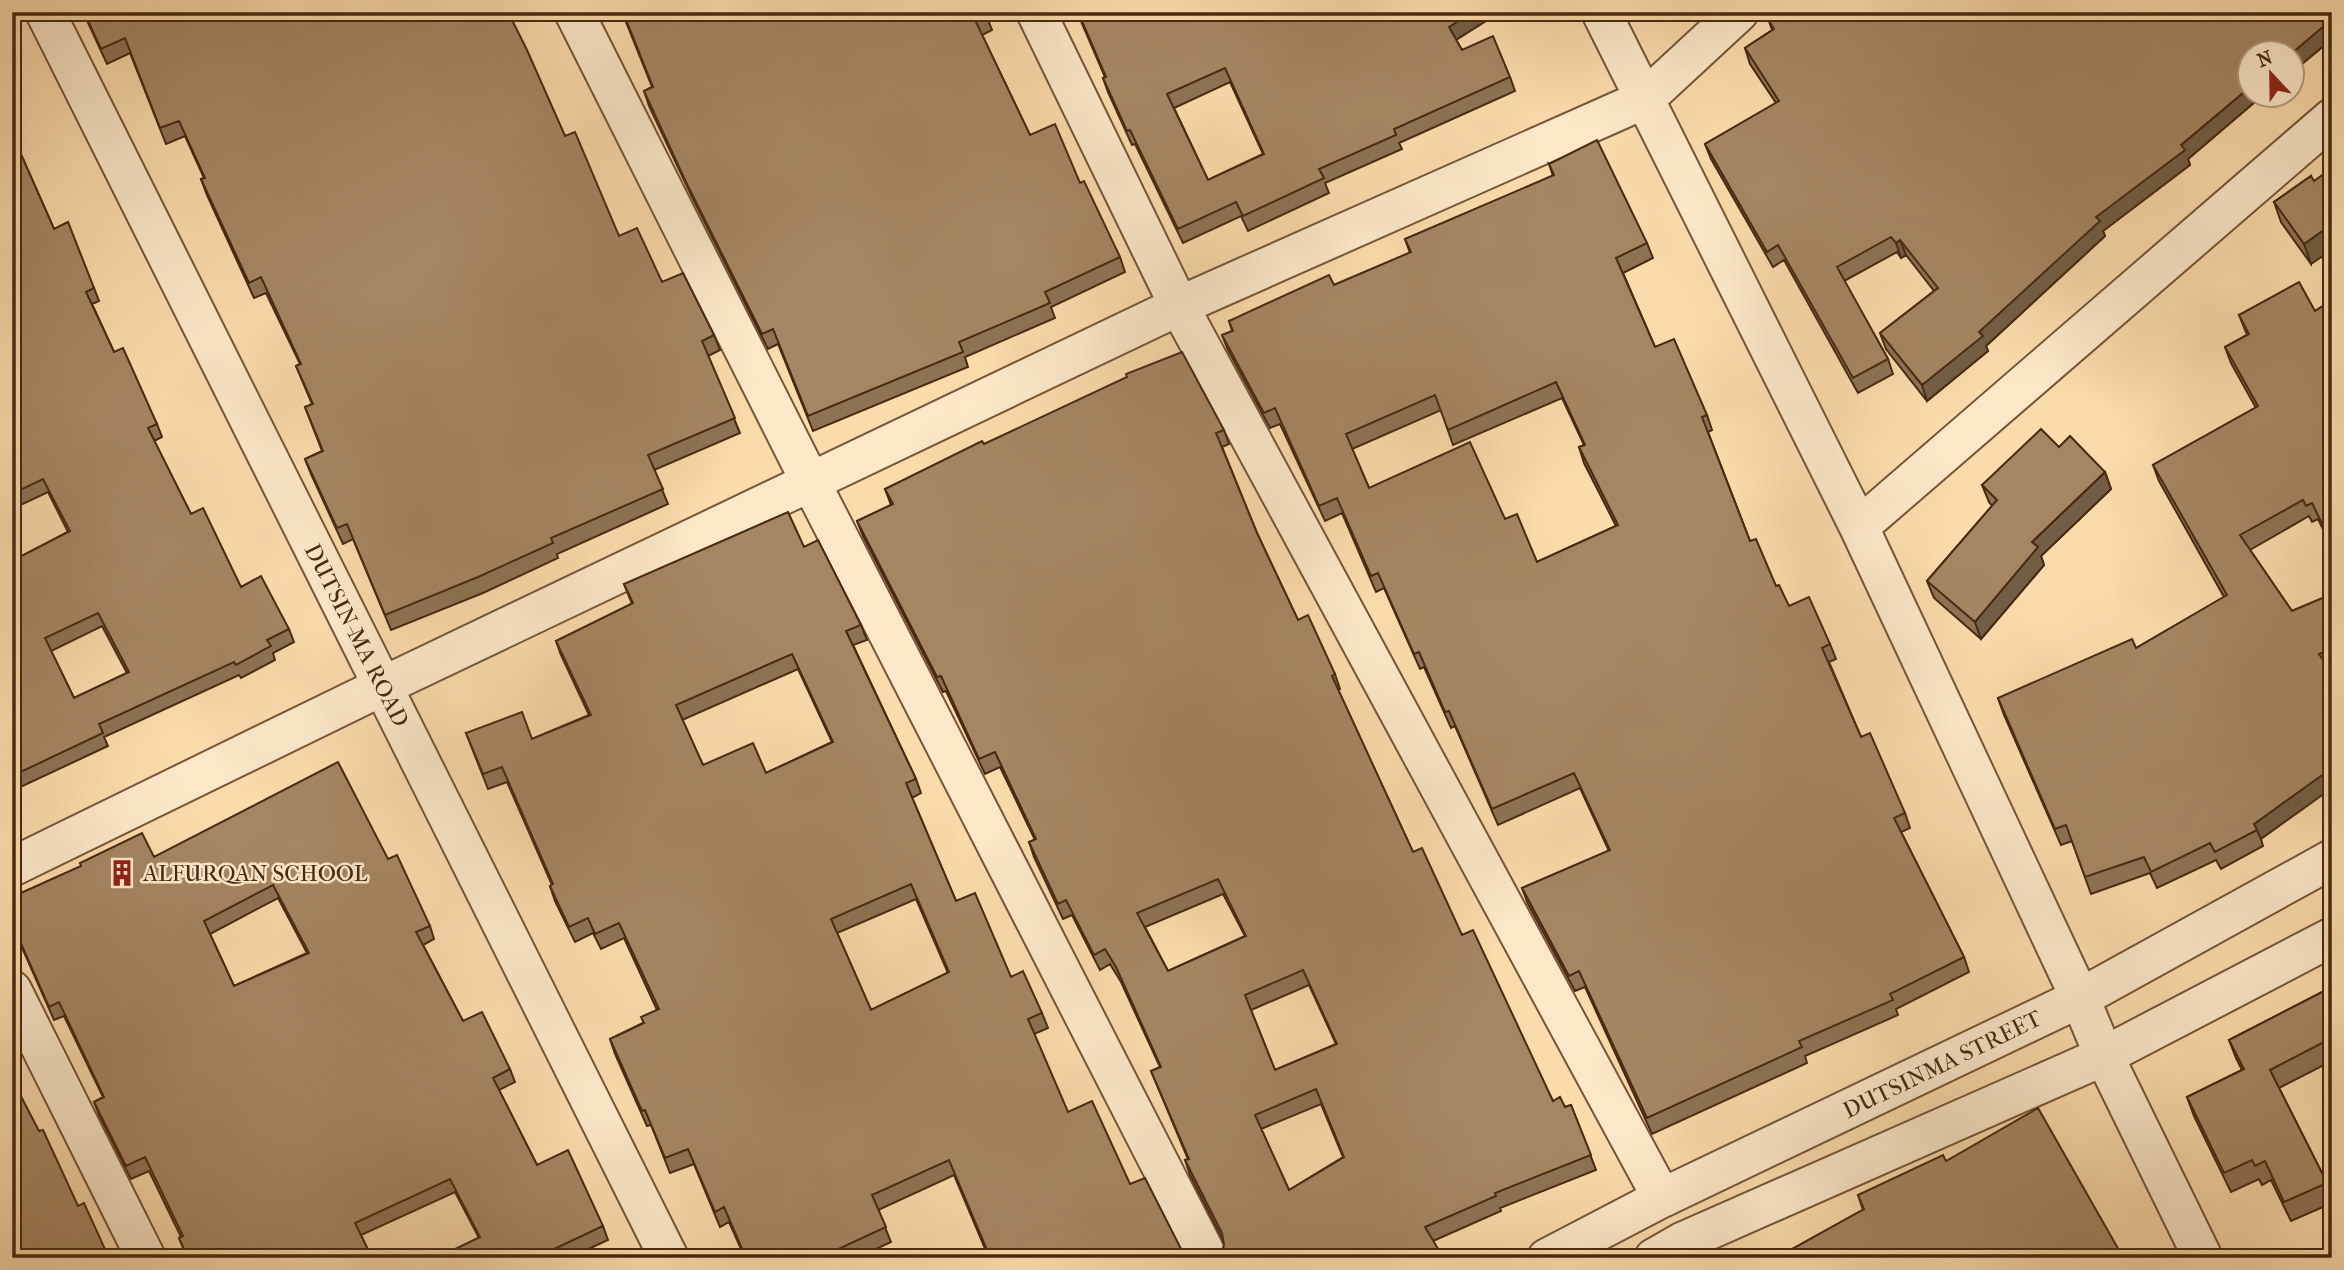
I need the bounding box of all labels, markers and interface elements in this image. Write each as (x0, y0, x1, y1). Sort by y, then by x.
north arrow (2236, 38, 2306, 108)
text: N (2254, 46, 2276, 72)
street label: DUTSIN-MA ROAD (299, 539, 414, 731)
building icon: ALFURQAN SCHOOL (107, 858, 137, 888)
place label: ALFURQAN SCHOOL (142, 860, 368, 887)
street label: DUTSINMA STREET (1839, 1004, 2046, 1124)

